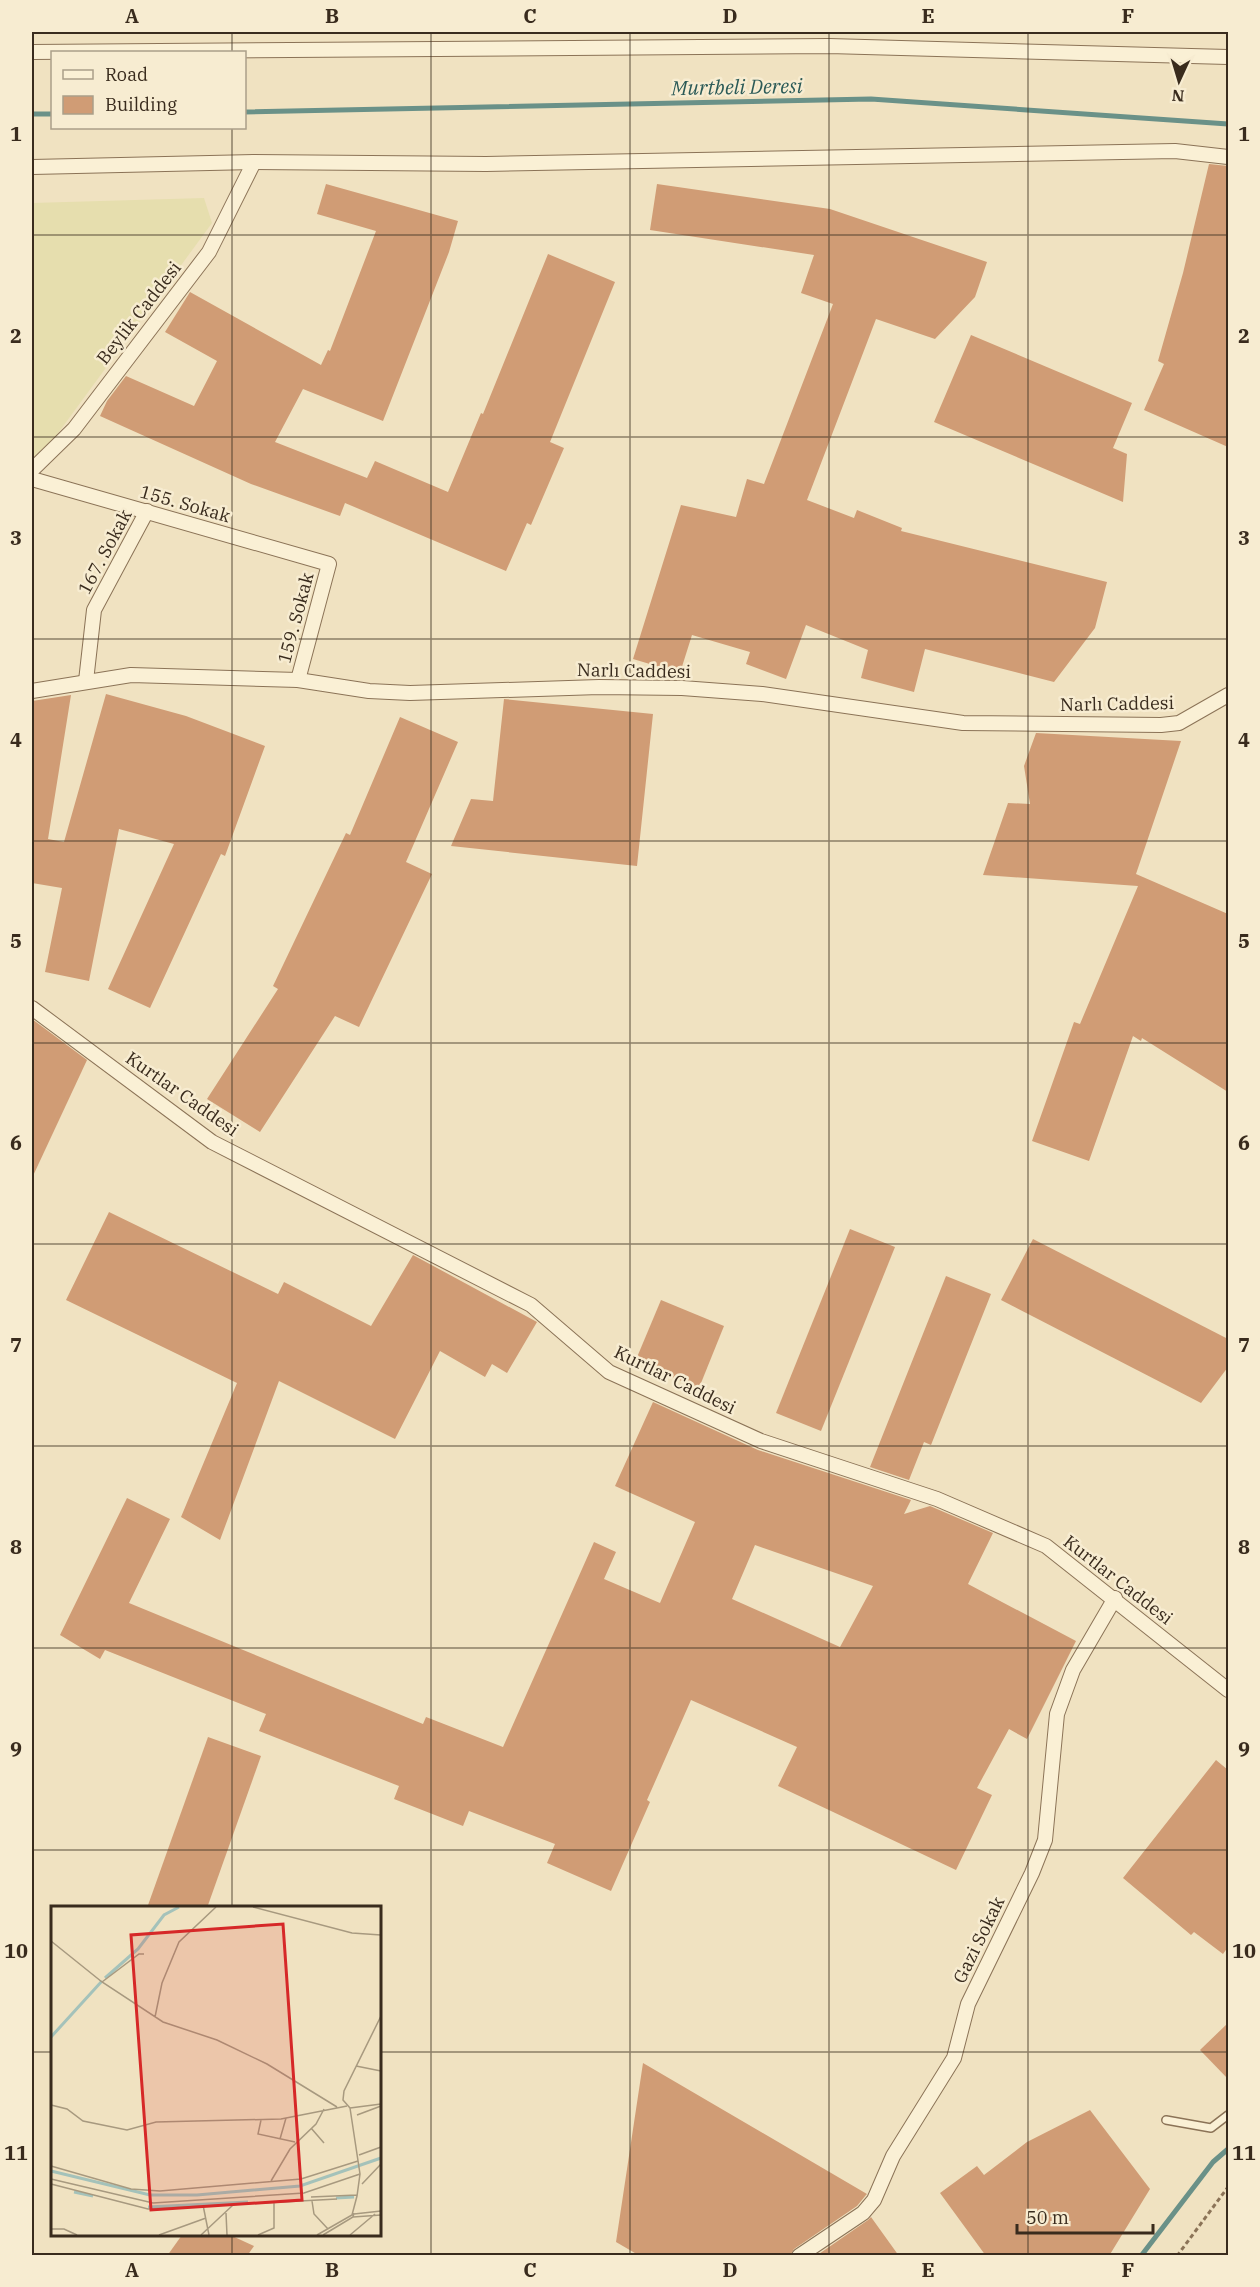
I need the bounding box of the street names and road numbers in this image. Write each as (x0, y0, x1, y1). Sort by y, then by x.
street label: Beylik Caddesi (91, 256, 186, 369)
street label: 155. Sokak (137, 480, 233, 528)
street label: 167. Sokak (73, 505, 137, 598)
street label: 159. Sokak (272, 570, 319, 666)
street label: Narlı Caddesi (577, 658, 692, 683)
street label: Narlı Caddesi (1060, 691, 1175, 716)
street label: Kurtlar Caddesi (121, 1046, 243, 1141)
street label: Kurtlar Caddesi (611, 1340, 740, 1419)
street label: Kurtlar Caddesi (1059, 1530, 1178, 1630)
street label: Gazi Sokak (948, 1892, 1010, 1987)

